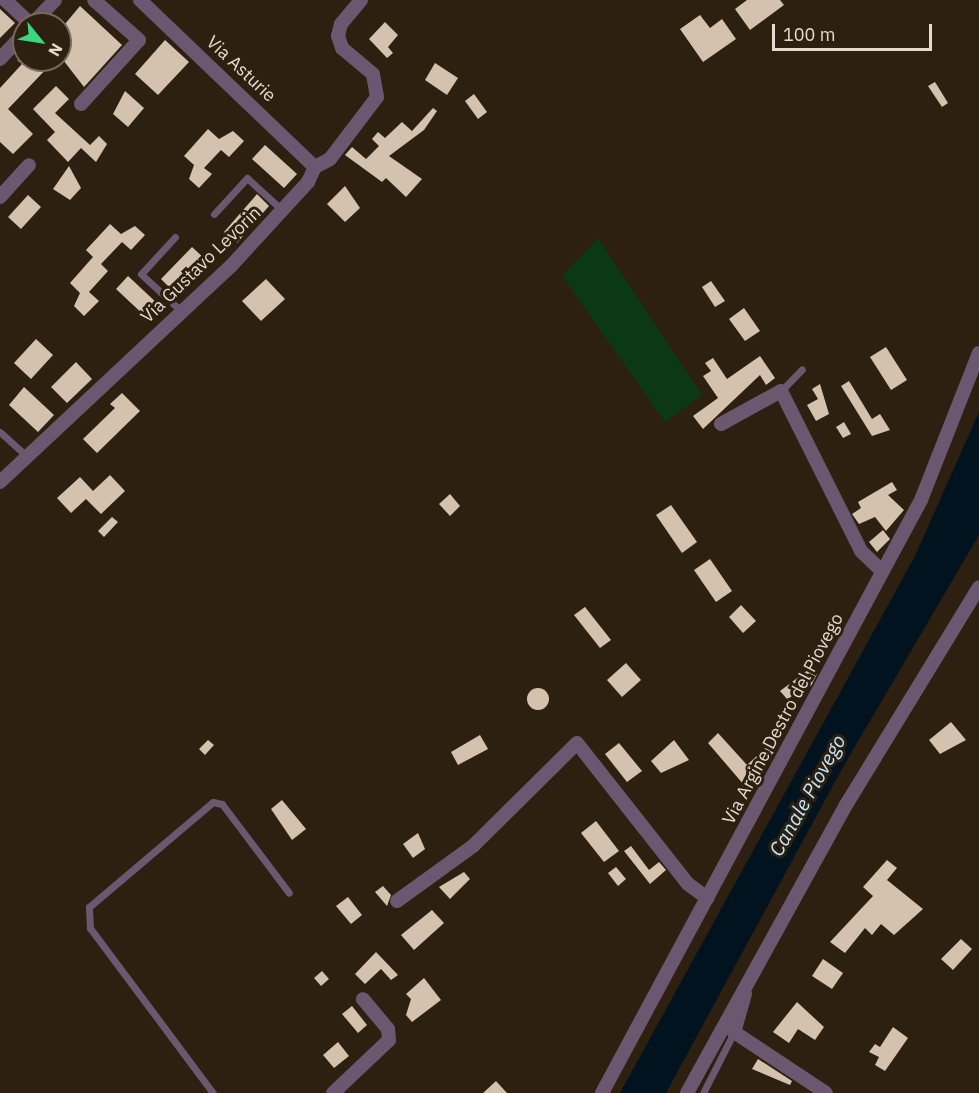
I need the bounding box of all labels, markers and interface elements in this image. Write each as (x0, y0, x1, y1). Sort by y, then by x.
north arrow (12, 12, 72, 72)
scale bar (775, 12, 936, 50)
text: 100 m (783, 23, 835, 46)
street label: Via Asturie (202, 31, 280, 107)
text: N (44, 40, 67, 60)
street label: Via Gustavo Levorin (137, 202, 265, 328)
street label: Via Argine Destro del Piovego (718, 610, 848, 828)
water label: Canale Piovego (764, 730, 850, 860)

